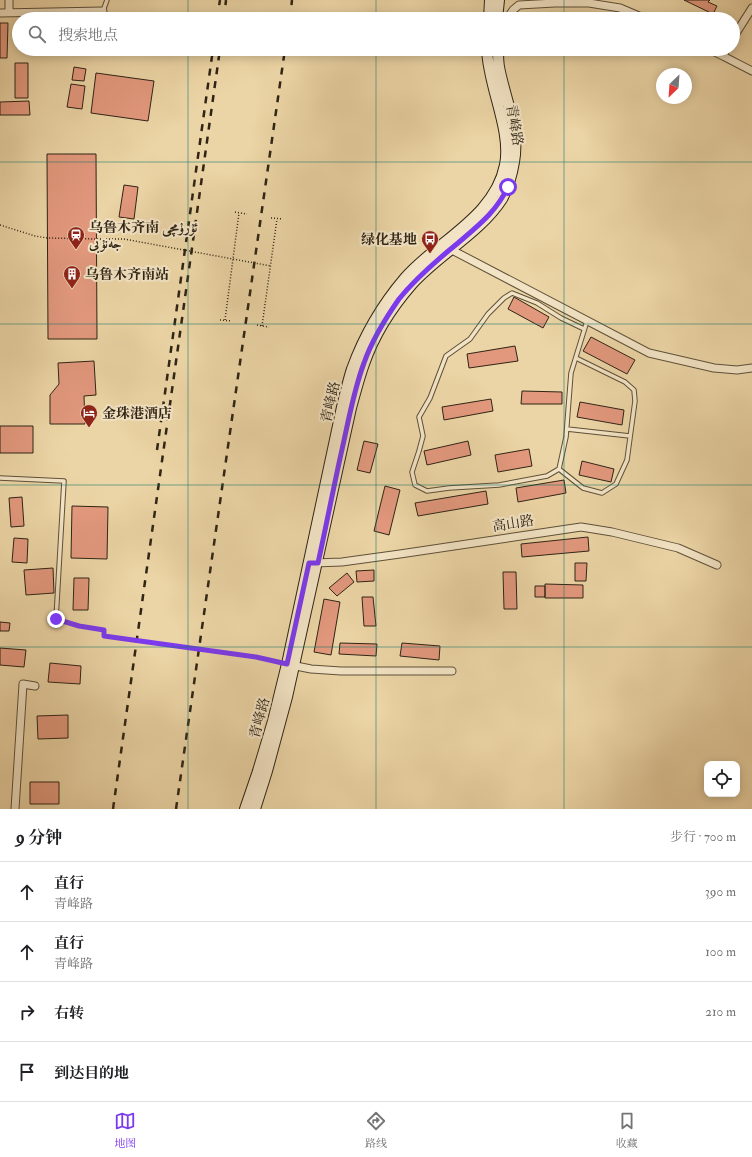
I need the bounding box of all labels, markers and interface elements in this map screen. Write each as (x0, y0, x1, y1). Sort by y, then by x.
search box (12, 12, 740, 56)
icon: search (26, 23, 48, 45)
text: 搜索地点 (58, 26, 118, 45)
north arrow (656, 68, 692, 104)
street label: 青峰路 (502, 103, 527, 147)
route start (499, 178, 517, 196)
place label: 乌鲁木齐南 ئۇرۇمچى جەنۇبى (88, 219, 198, 254)
station icon: 乌鲁木齐南 ئۇرۇمچى جەنۇبى (66, 225, 86, 250)
bus stop icon: 绿化基地 (420, 229, 440, 254)
place label: 绿化基地 (361, 231, 417, 248)
building icon: 乌鲁木齐南站 (62, 264, 82, 289)
place label: 乌鲁木齐南站 (85, 266, 169, 283)
street label: 青峰路 (317, 380, 343, 424)
hotel icon: 金珠港酒店 (79, 403, 99, 428)
place label: 金珠港酒店 (102, 405, 172, 422)
street label: 高山路 (491, 512, 535, 535)
route end (47, 610, 65, 628)
street label: 青峰路 (246, 696, 273, 741)
map controls (704, 761, 740, 797)
button: locate (704, 761, 740, 797)
text: 9 分钟 (16, 827, 62, 848)
text: 步行 · 700 m (670, 829, 736, 845)
text: 直行 (54, 874, 84, 893)
icon: ahead (16, 881, 38, 903)
text: 390 m (705, 884, 736, 900)
text: 青峰路 (54, 896, 93, 912)
text: 直行 (54, 934, 84, 953)
icon: ahead (16, 941, 38, 963)
text: 100 m (705, 944, 736, 960)
text: 青峰路 (54, 956, 93, 972)
icon: right (16, 1001, 38, 1023)
text: 右转 (54, 1004, 84, 1023)
text: 210 m (705, 1004, 736, 1020)
icon: arrive (16, 1061, 38, 1083)
text: 到达目的地 (54, 1064, 129, 1083)
tab: 地图 (114, 1110, 136, 1150)
tab: 路线 (365, 1110, 387, 1150)
tab: 收藏 (616, 1110, 638, 1150)

